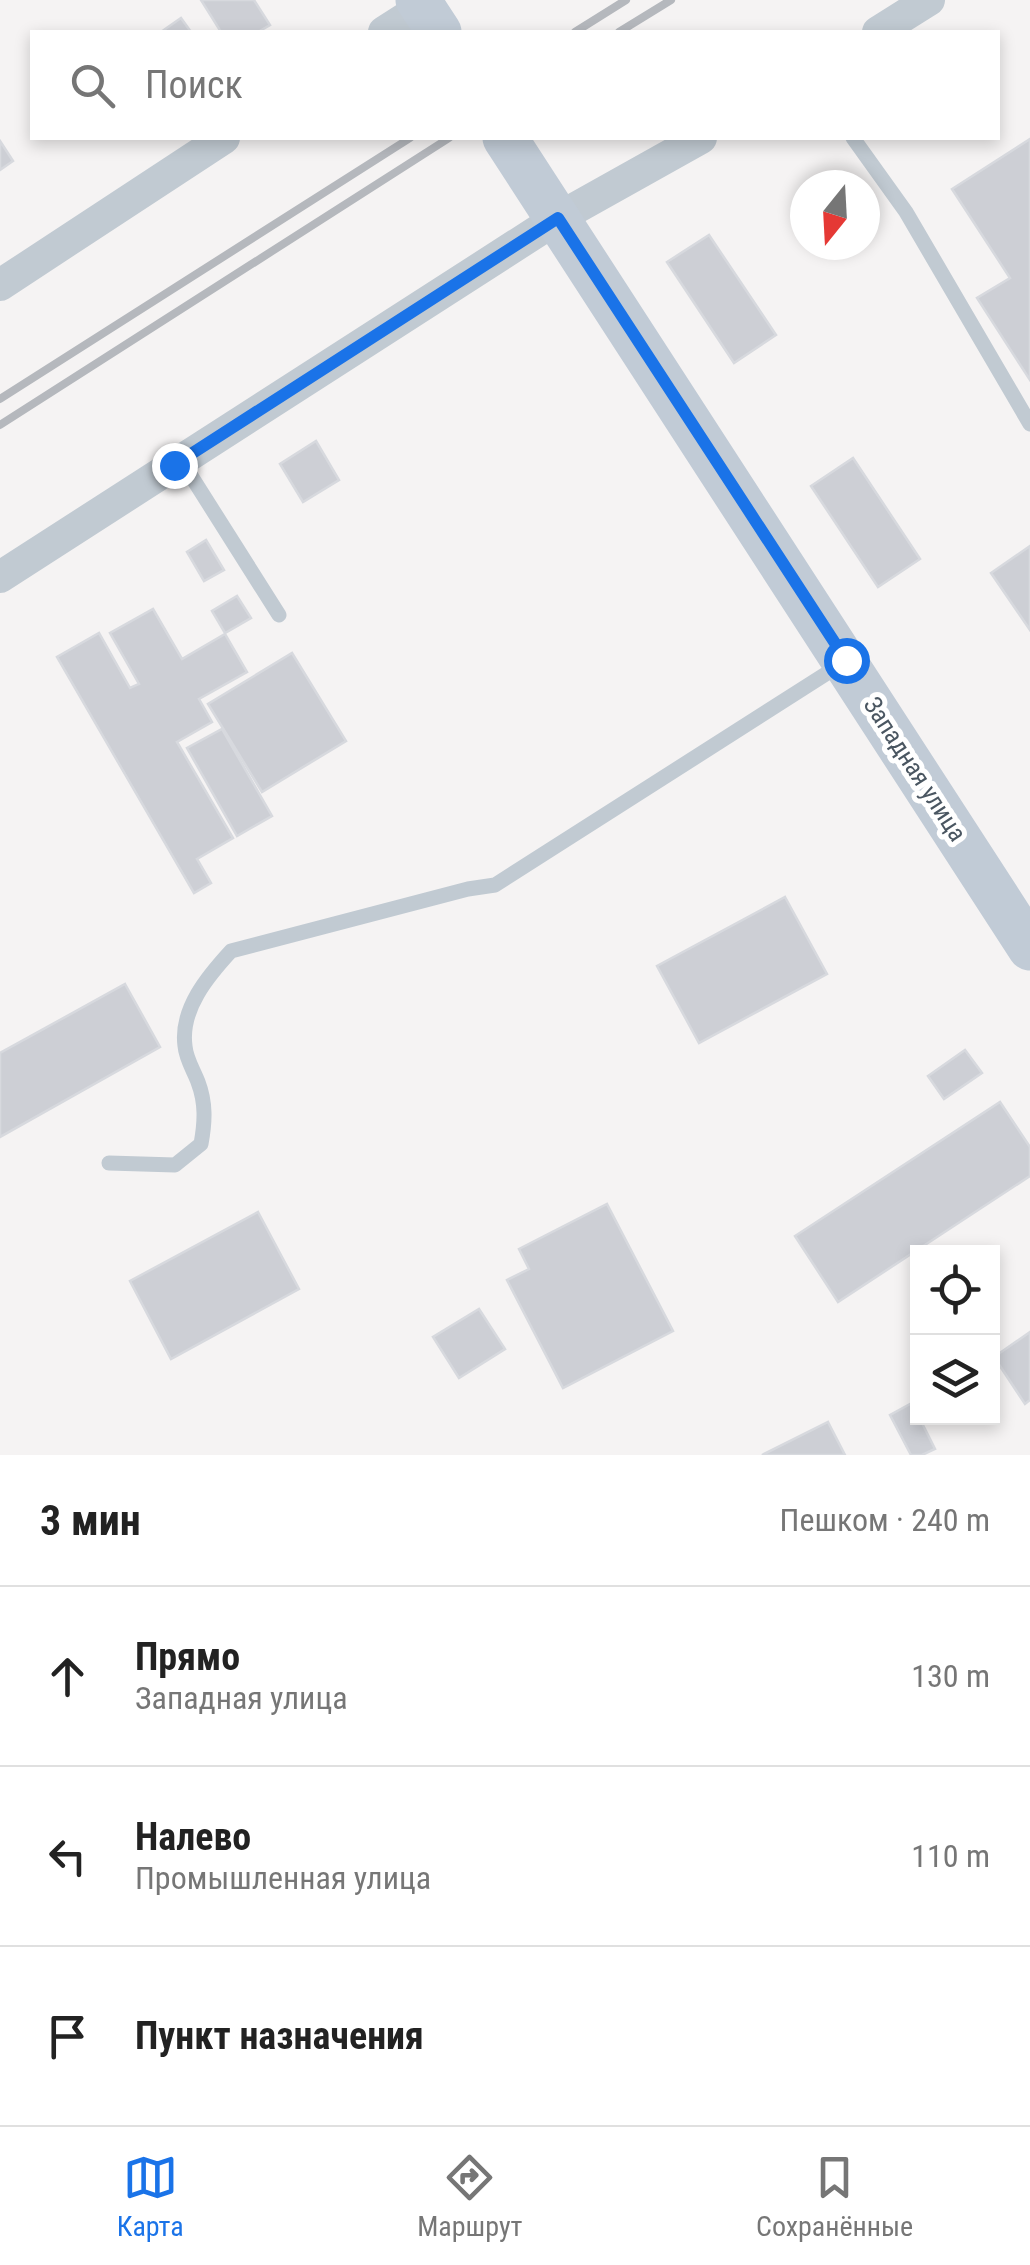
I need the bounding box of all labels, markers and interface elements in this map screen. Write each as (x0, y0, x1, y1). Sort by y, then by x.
search box (30, 30, 1000, 140)
icon: search (65, 58, 120, 113)
text: Поиск (145, 63, 243, 107)
north arrow (790, 170, 880, 260)
route end (152, 443, 198, 489)
route start (824, 638, 870, 684)
street label: Западная улица (858, 691, 972, 847)
map controls (910, 1245, 1000, 1425)
button: locate (910, 1245, 1000, 1335)
button: layers (910, 1335, 1000, 1425)
text: 3 мин (40, 1496, 141, 1545)
text: Пешком · 240 m (780, 1501, 990, 1539)
text: Прямо (135, 1635, 240, 1679)
icon: ahead (40, 1649, 95, 1704)
text: 130 m (911, 1657, 990, 1695)
text: Западная улица (135, 1679, 347, 1717)
text: Налево (135, 1815, 251, 1859)
icon: left (40, 1829, 95, 1884)
text: 110 m (911, 1837, 990, 1875)
text: Промышленная улица (135, 1859, 431, 1897)
icon: arrive (40, 2009, 95, 2064)
text: Пункт назначения (135, 2014, 424, 2058)
tab: Карта (117, 2150, 184, 2243)
tab: Маршрут (417, 2150, 523, 2243)
tab: Сохранённые (756, 2150, 913, 2243)

